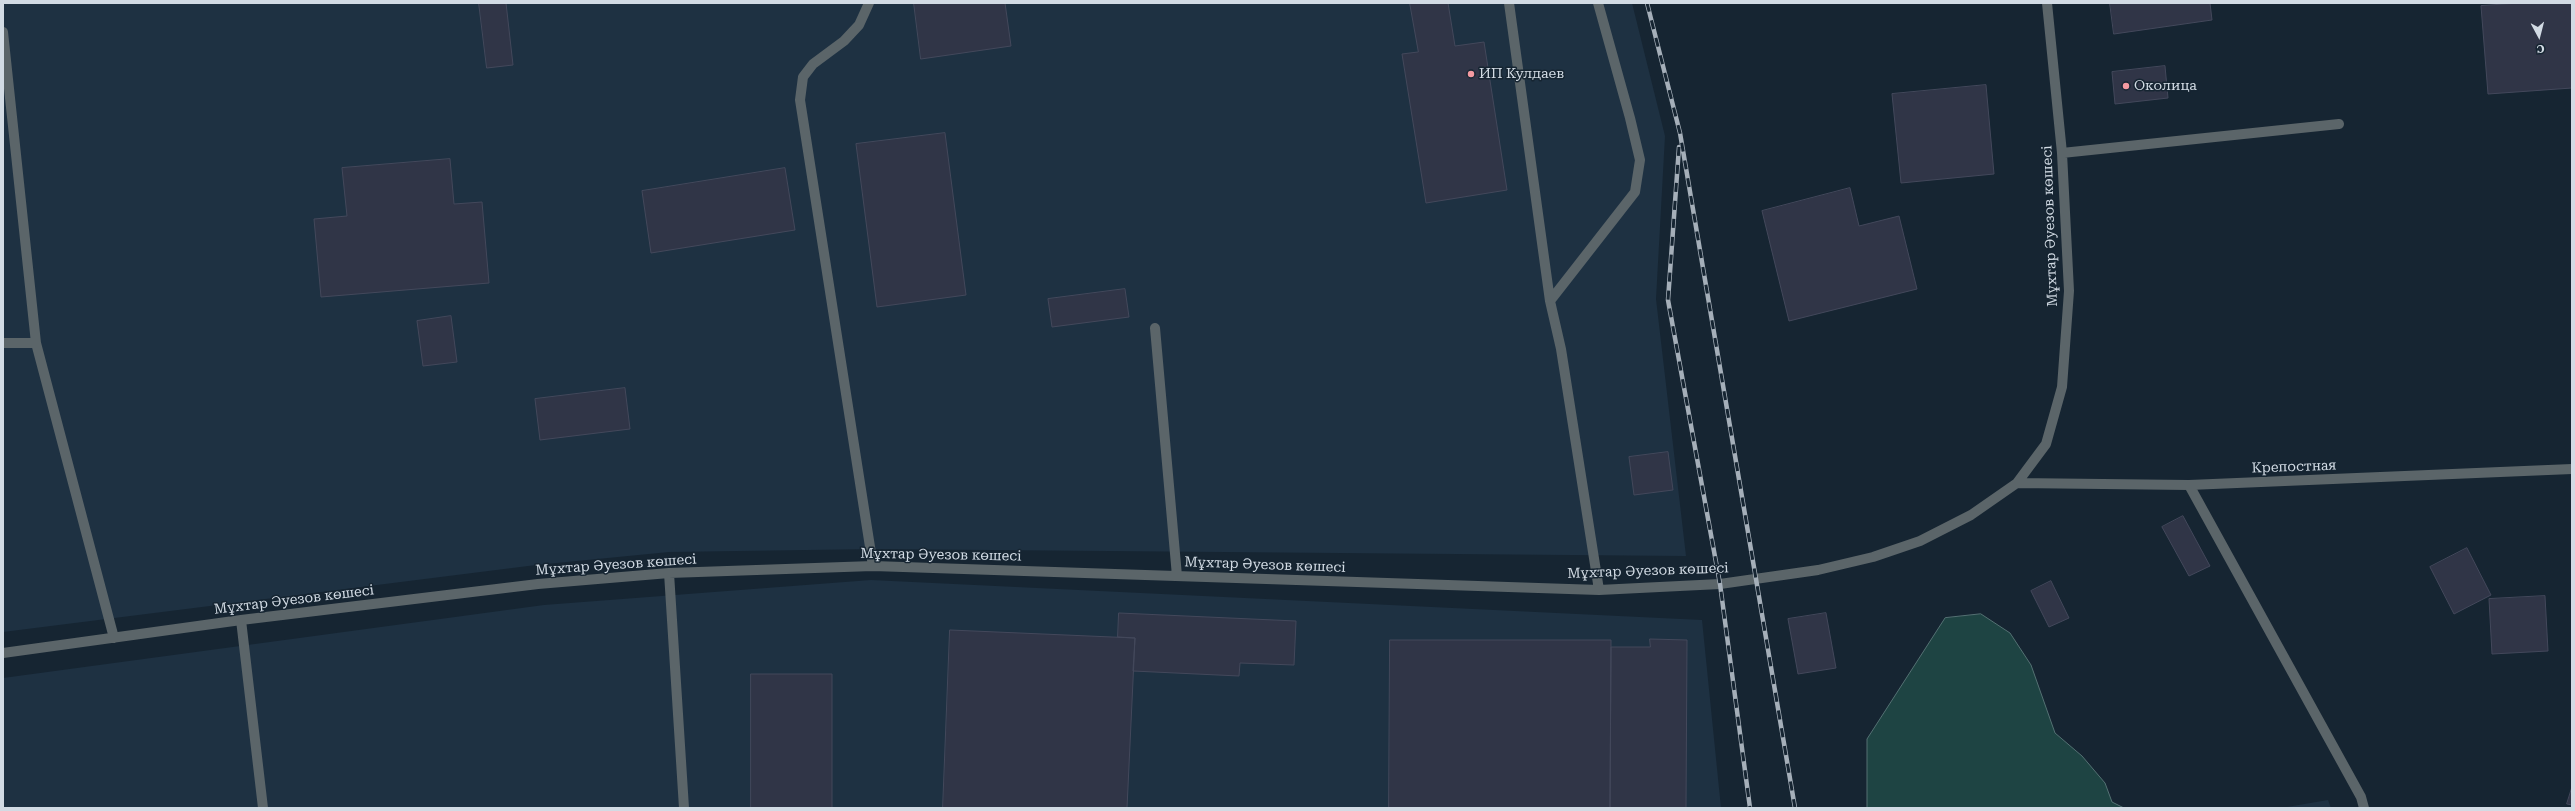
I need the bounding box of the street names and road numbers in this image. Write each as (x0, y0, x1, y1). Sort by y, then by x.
street label: Мұхтар Әуезов көшесі (2039, 145, 2061, 307)
street label: Крепостная (2251, 457, 2337, 477)
street label: Мұхтар Әуезов көшесі (860, 545, 1022, 565)
street label: Мұхтар Әуезов көшесі (535, 551, 697, 579)
street label: Мұхтар Әуезов көшесі (1184, 554, 1346, 576)
street label: Мұхтар Әуезов көшесі (1567, 560, 1729, 582)
street label: Мұхтар Әуезов көшесі (213, 582, 375, 618)

